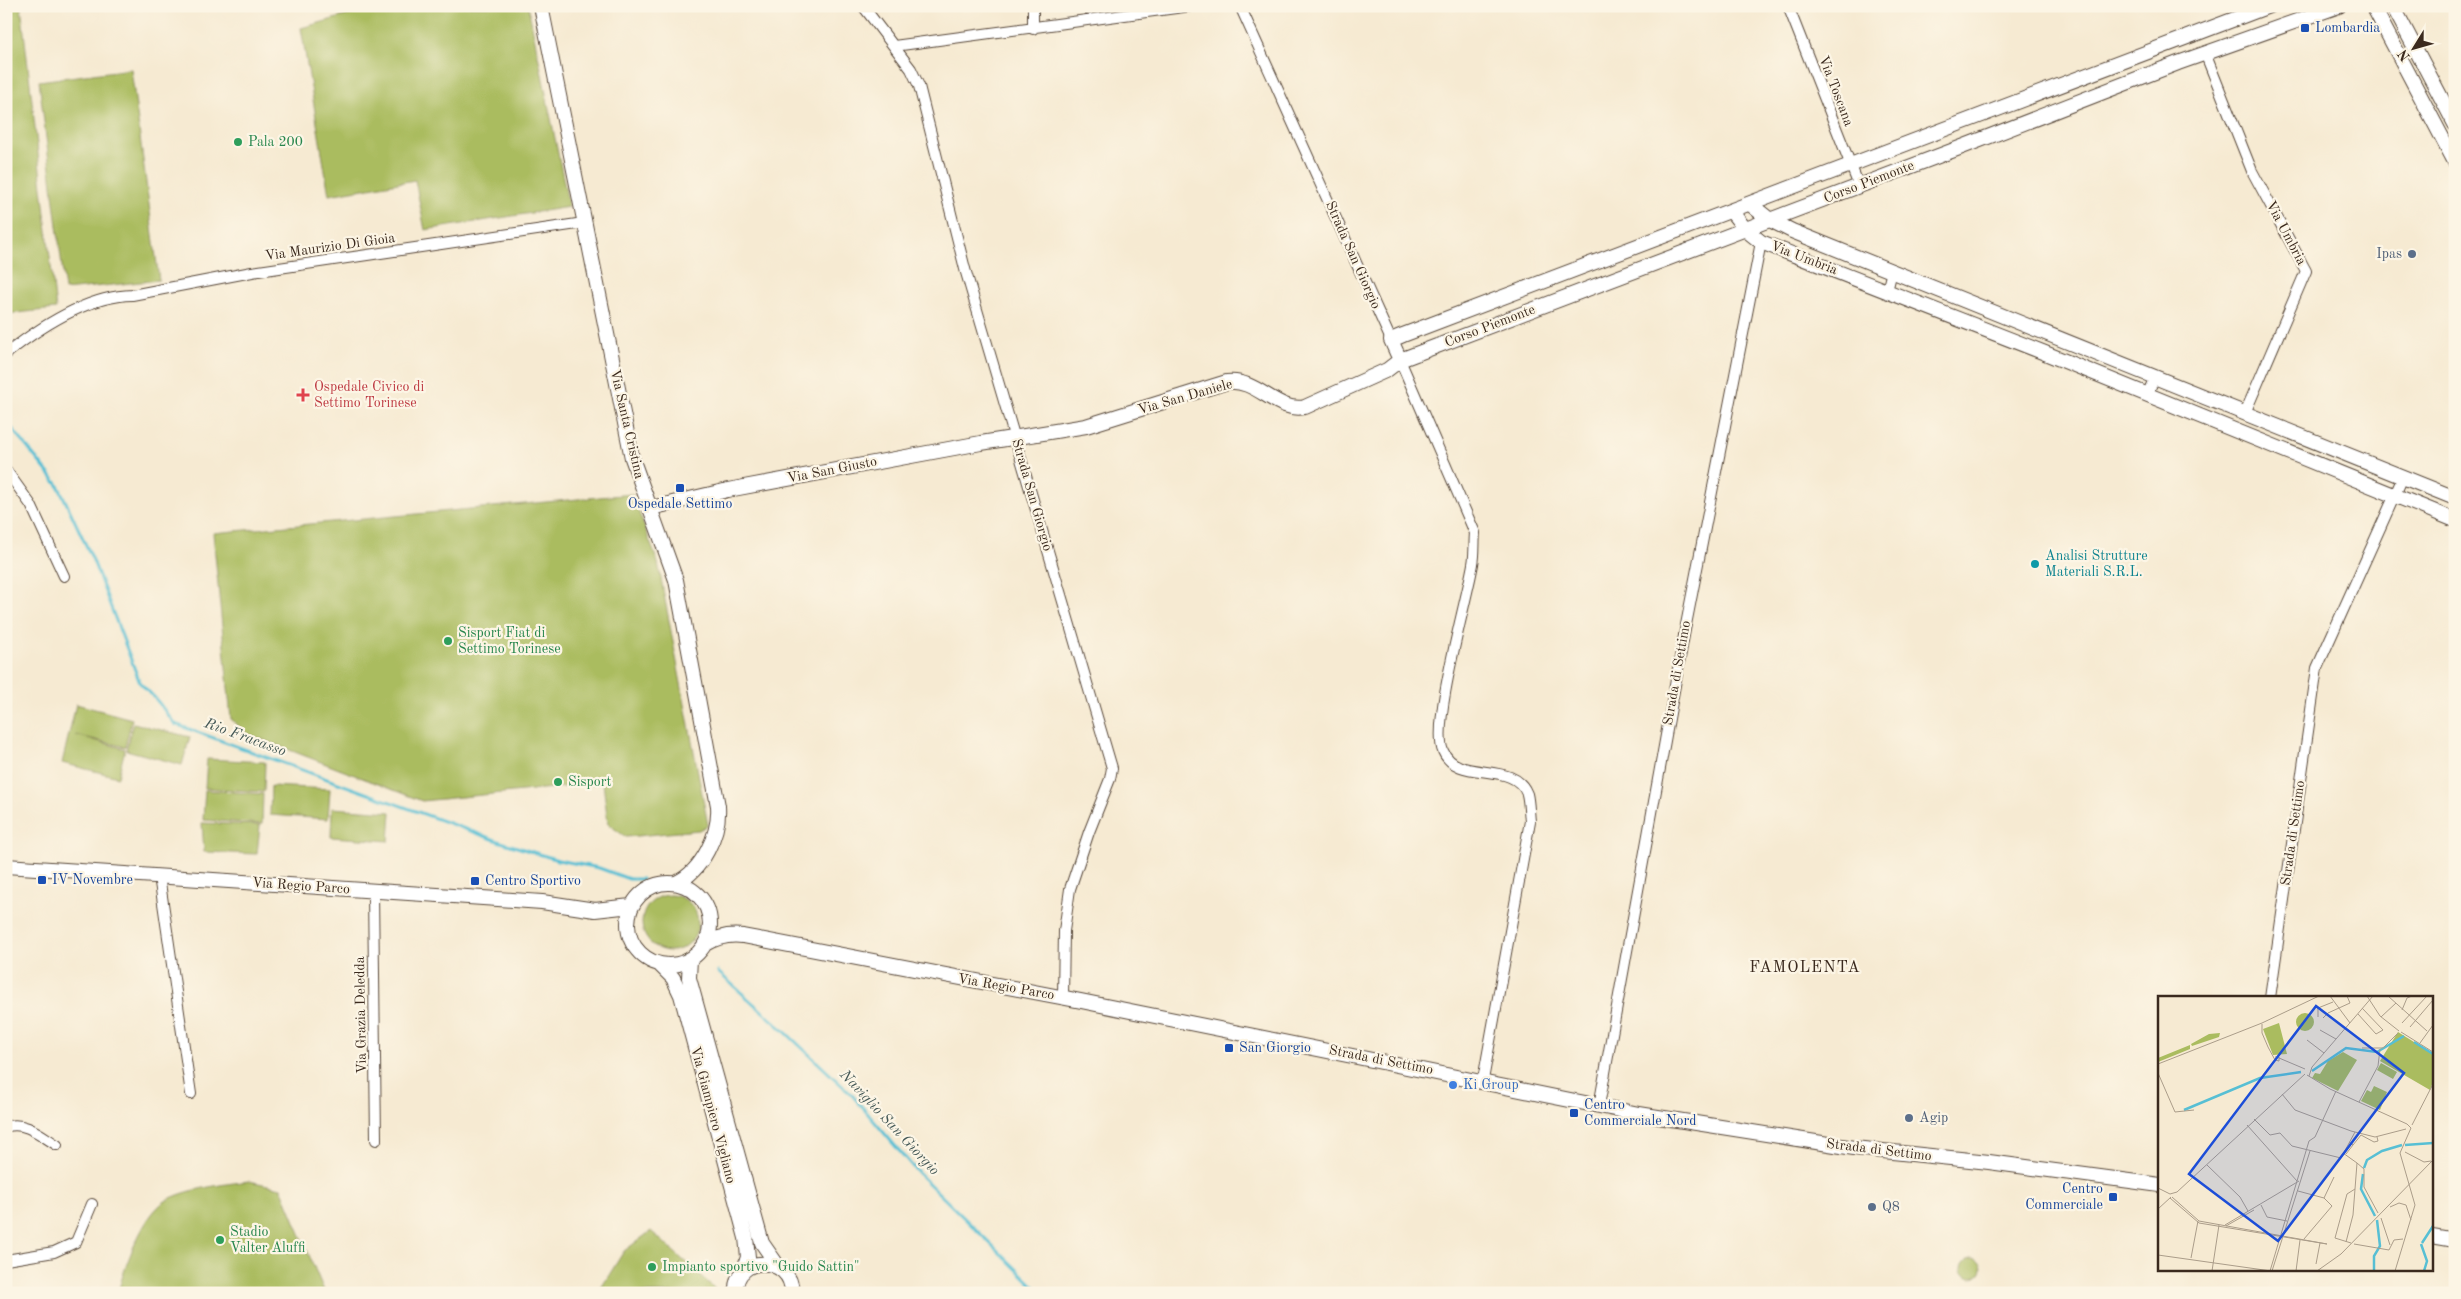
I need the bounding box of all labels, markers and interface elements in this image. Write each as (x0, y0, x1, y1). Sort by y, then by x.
place label: Lombardia (2315, 21, 2380, 35)
marker: Lombardia (2299, 22, 2311, 34)
north arrow (2388, 22, 2438, 72)
text: N (2395, 46, 2413, 64)
street label: Via Toscana (1816, 54, 1856, 128)
place label: Pala 200 (248, 135, 303, 149)
marker: Pala 200 (232, 136, 244, 148)
street label: Corso Piemonte (1822, 158, 1916, 206)
street label: Strada San Giorgio (1323, 199, 1383, 311)
street label: Via Umbria (2263, 199, 2309, 267)
street label: Via Maurizio Di Gioia (264, 231, 396, 263)
street label: Via Umbria (1769, 239, 1839, 277)
place label: Ipas (2376, 247, 2402, 261)
marker: Ipas (2406, 248, 2418, 260)
street label: Corso Piemonte (1443, 302, 1537, 350)
street label: Via Santa Cristina (608, 368, 646, 480)
street label: Via San Daniele (1136, 377, 1234, 417)
place label: Ospedale Civico di Settimo Torinese (314, 380, 425, 410)
marker: Ospedale Civico di Settimo Torinese (296, 388, 310, 402)
street label: Strada San Giorgio (1009, 437, 1055, 553)
street label: Via San Giusto (786, 454, 878, 486)
marker: Ospedale Settimo (674, 482, 686, 494)
place label: Ospedale Settimo (628, 497, 732, 511)
place label: Analisi Strutture Materiali S.R.L. (2045, 549, 2148, 579)
marker: Analisi Strutture Materiali S.R.L. (2029, 558, 2041, 570)
street label: Strada di Settimo (1661, 619, 1693, 726)
place label: Sisport Fiat di Settimo Torinese (458, 626, 561, 656)
marker: Sisport Fiat di Settimo Torinese (442, 635, 454, 647)
water label: Rio Fracasso (201, 716, 288, 760)
place label: Sisport (568, 775, 611, 789)
marker: Sisport (552, 776, 564, 788)
street label: Strada di Settimo (2279, 779, 2307, 887)
place label: IV Novembre (52, 873, 133, 887)
marker: IV Novembre (36, 874, 48, 886)
place label: Centro Sportivo (485, 874, 581, 888)
marker: Centro Sportivo (469, 875, 481, 887)
street label: Via Regio Parco (252, 876, 350, 896)
street label: Via Grazia Deledda (353, 956, 369, 1074)
district label: FAMOLENTA (1749, 960, 1861, 976)
street label: Via Regio Parco (956, 972, 1056, 1002)
inset map (2158, 996, 2434, 1272)
place label: San Giorgio (1239, 1041, 1311, 1055)
marker: San Giorgio (1223, 1042, 1235, 1054)
street label: Strada di Settimo (1328, 1043, 1434, 1077)
street label: Via Giampiero Vigliano (688, 1045, 738, 1185)
water label: Naviglio San Giorgio (836, 1067, 942, 1179)
place label: Ki Group (1463, 1078, 1519, 1092)
marker: Ki Group (1447, 1079, 1459, 1091)
place label: Centro Commerciale Nord (1584, 1098, 1696, 1128)
marker: Centro Commerciale Nord (1568, 1107, 1580, 1119)
place label: Agip (1919, 1111, 1948, 1125)
marker: Agip (1903, 1112, 1915, 1124)
street label: Strada di Settimo (1825, 1137, 1933, 1163)
place label: Centro Commerciale (2025, 1182, 2103, 1212)
marker: Centro Commerciale (2107, 1191, 2119, 1203)
place label: Q8 (1882, 1200, 1900, 1214)
marker: Q8 (1866, 1201, 1878, 1213)
place label: Stadio Valter Aluffi (230, 1225, 305, 1255)
marker: Stadio Valter Aluffi (214, 1234, 226, 1246)
place label: Impianto sportivo "Guido Sattin" (662, 1260, 859, 1274)
marker: Impianto sportivo "Guido Sattin" (646, 1261, 658, 1273)

